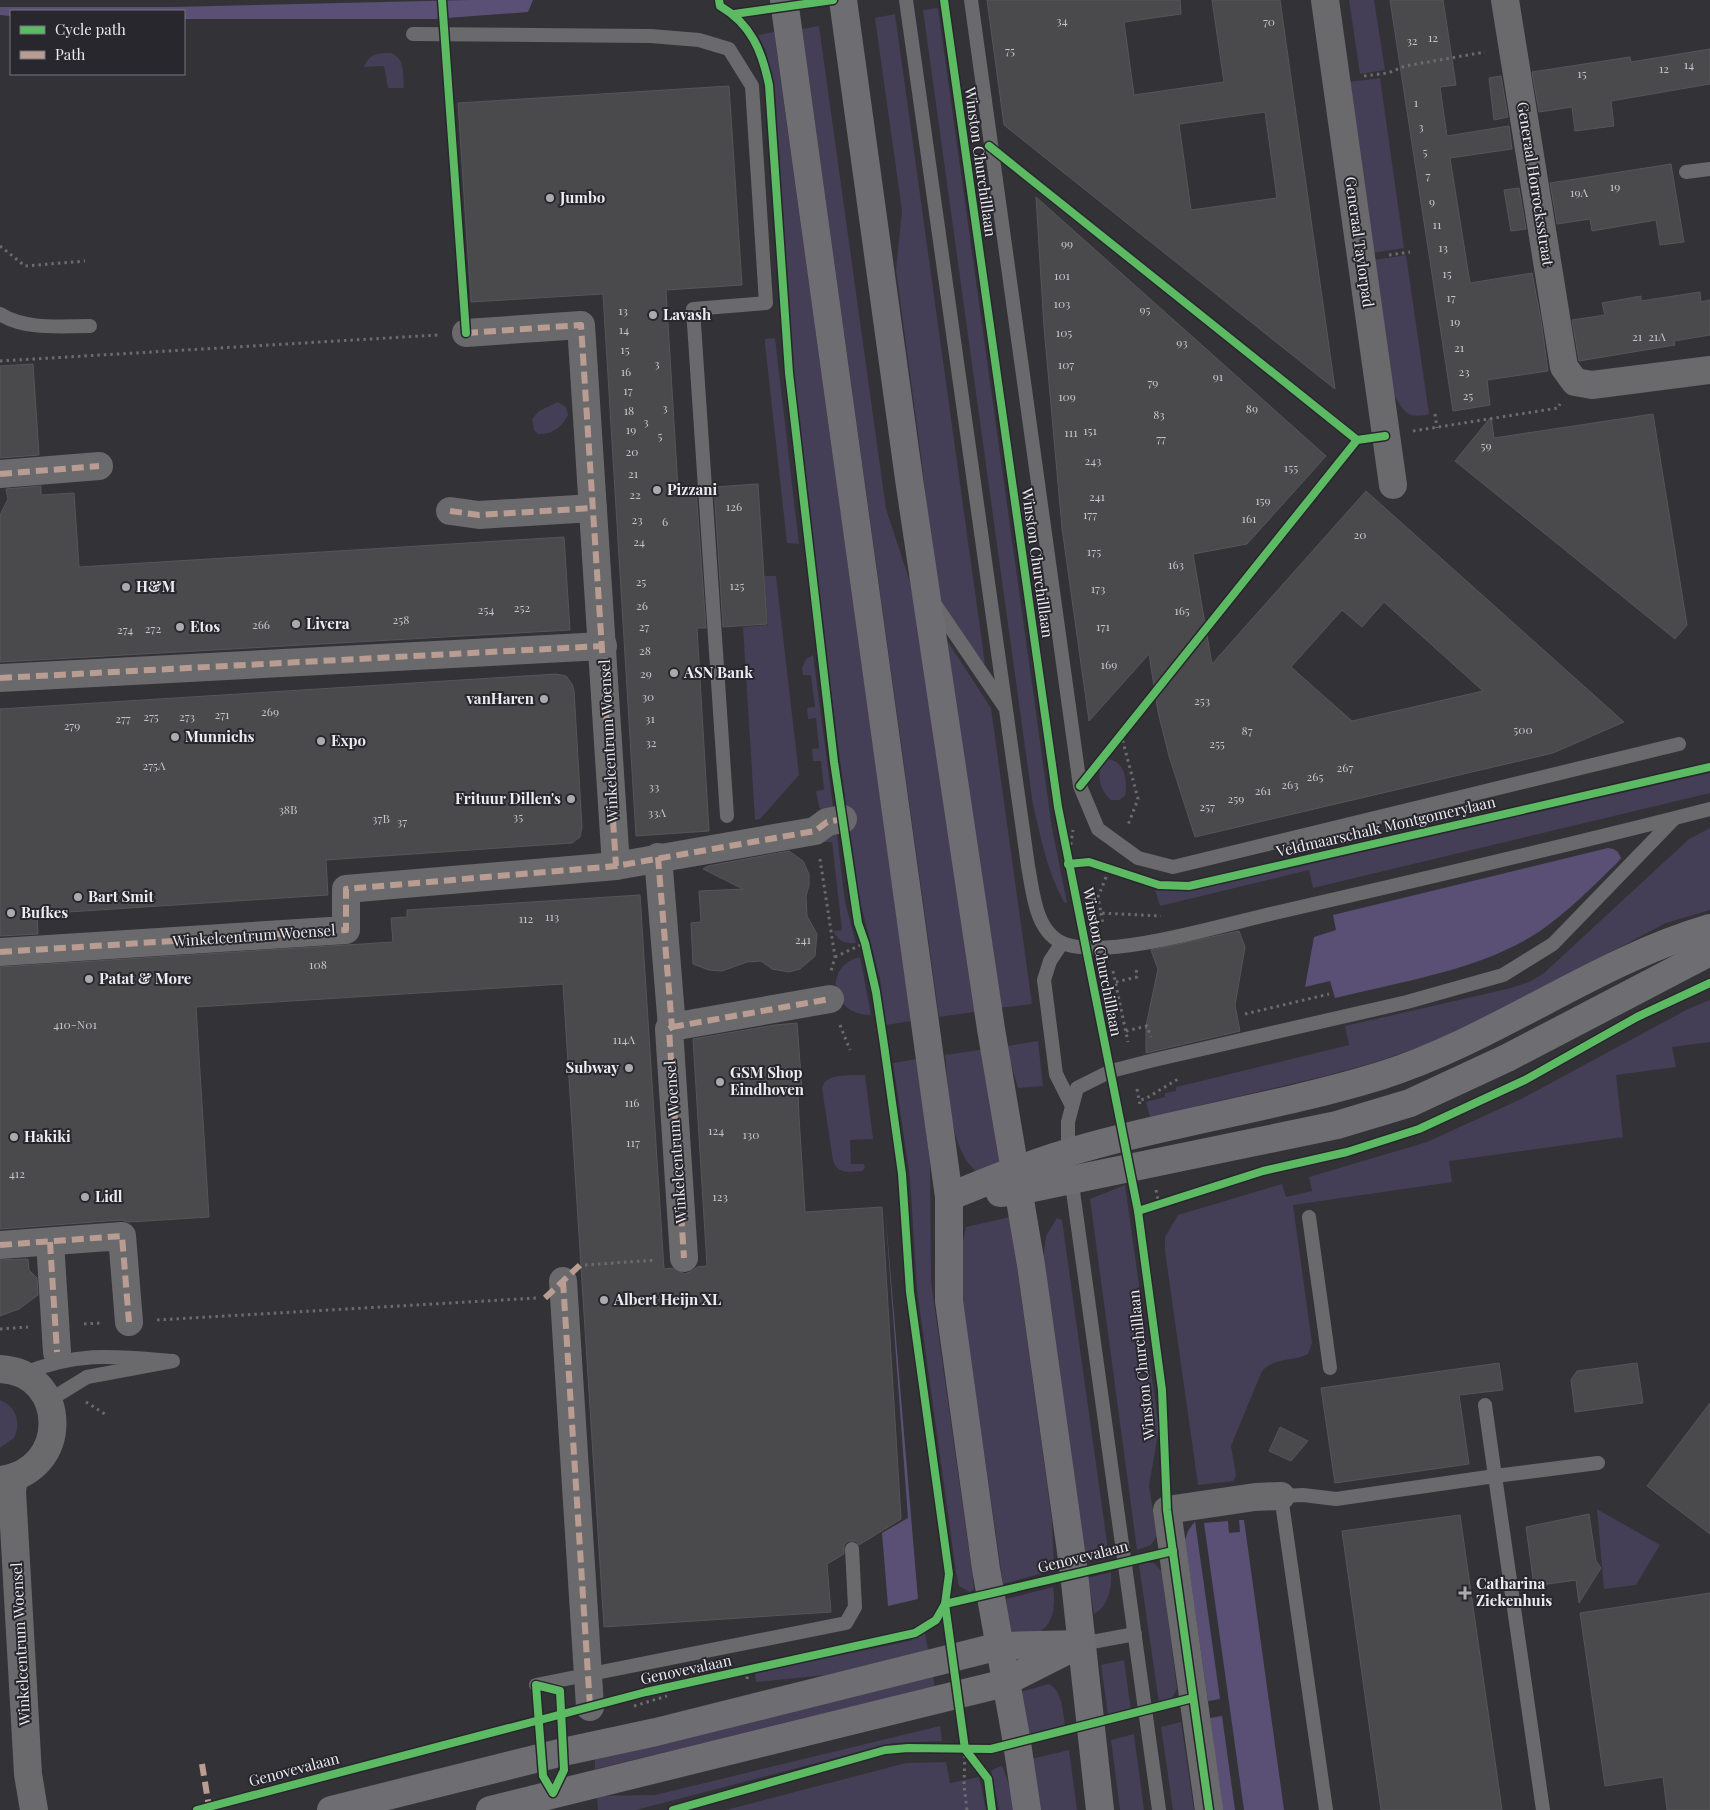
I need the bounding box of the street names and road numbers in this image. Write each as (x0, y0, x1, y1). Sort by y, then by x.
street label: Winston Churchilllaan (960, 85, 1001, 238)
street label: Generaal Horrocksstraat (1513, 100, 1559, 268)
street label: Generaal Taylorpad (1341, 175, 1379, 309)
street label: Winston Churchilllaan (1017, 486, 1058, 639)
street label: Winkelcentrum Woensel (594, 659, 622, 824)
street label: Veldmaarschalk Montgomerylaan (1273, 791, 1497, 861)
street label: Winston Churchilllaan (1079, 885, 1127, 1038)
street label: Winkelcentrum Woensel (171, 919, 336, 951)
street label: Winkelcentrum Woensel (659, 1060, 691, 1225)
street label: Winston Churchilllaan (1123, 1289, 1159, 1442)
street label: Genovevalaan (1035, 1535, 1130, 1577)
street label: Winkelcentrum Woensel (6, 1562, 34, 1727)
street label: Genovevalaan (638, 1650, 733, 1688)
street label: Genovevalaan (246, 1747, 341, 1791)

